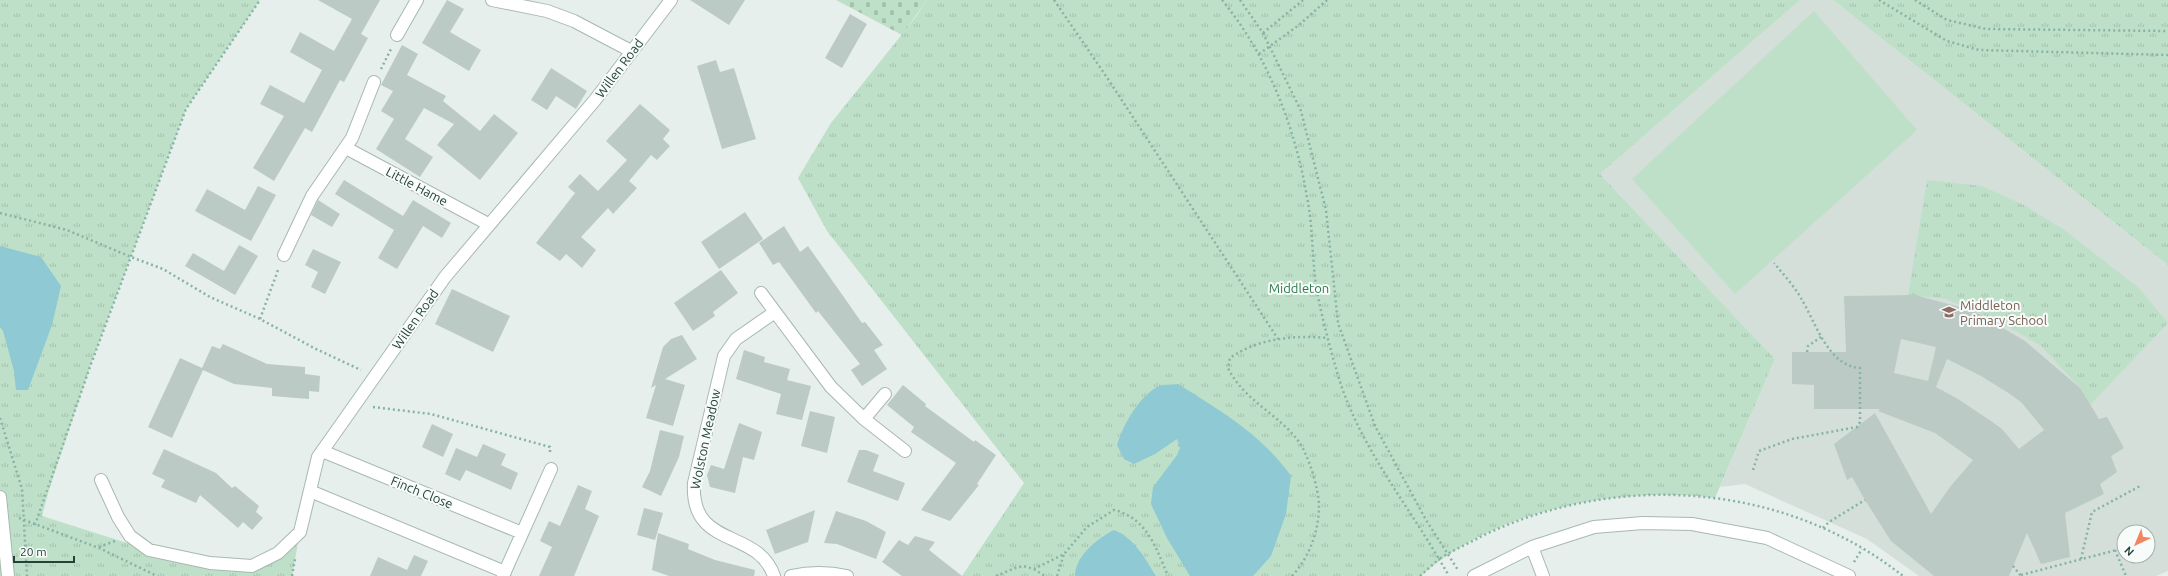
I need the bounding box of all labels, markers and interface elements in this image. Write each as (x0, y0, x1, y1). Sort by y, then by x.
street label: Willen Road (592, 36, 646, 100)
street label: Little Hame (384, 164, 450, 208)
park label: Middleton (1269, 281, 1329, 295)
street label: Willen Road (389, 286, 441, 352)
place label: Middleton Primary School (1960, 298, 2048, 327)
school or university icon: Middleton Primary School (1941, 304, 1957, 320)
street label: Wolston Meadow (688, 388, 722, 490)
street label: Finch Close (389, 473, 455, 511)
north arrow (2116, 524, 2156, 564)
scale bar (14, 538, 74, 564)
text: N (2122, 544, 2136, 558)
text: 20 m (20, 545, 47, 558)

